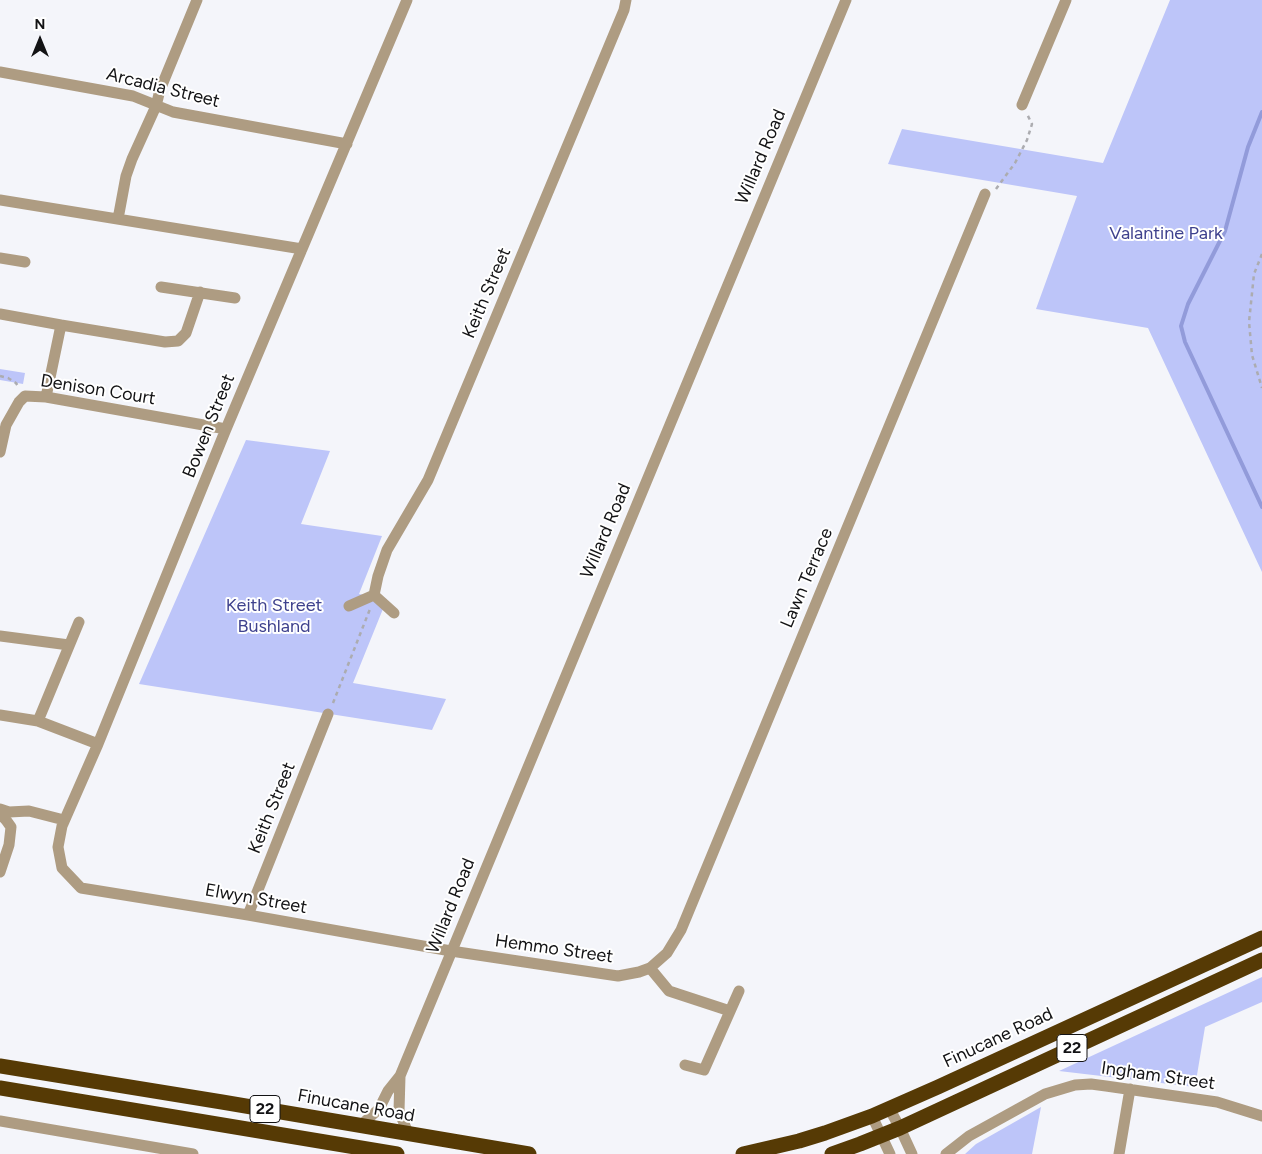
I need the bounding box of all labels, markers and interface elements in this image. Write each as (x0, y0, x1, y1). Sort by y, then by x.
north arrow (15, 15, 65, 65)
text: N (35, 16, 45, 33)
street label: Arcadia Street (104, 63, 222, 113)
street label: Willard Road (731, 106, 791, 208)
park label: Valantine Park (1109, 223, 1223, 245)
street label: Keith Street (458, 244, 516, 342)
street label: Denison Court (39, 370, 157, 410)
street label: Bowen Street (178, 371, 240, 481)
street label: Willard Road (576, 480, 636, 582)
street label: Lawn Terrace (776, 525, 838, 631)
park label: Keith Street Bushland (226, 595, 322, 638)
street label: Keith Street (244, 759, 300, 857)
street label: Willard Road (422, 855, 480, 957)
street label: Elwyn Street (203, 879, 309, 919)
street label: Hemmo Street (493, 930, 615, 968)
street label: Finucane Road (940, 1003, 1056, 1073)
road number: 22 (1057, 1034, 1087, 1062)
street label: Ingham Street (1100, 1057, 1216, 1095)
street label: Finucane Road (296, 1085, 416, 1127)
road number: 22 (250, 1096, 280, 1122)

